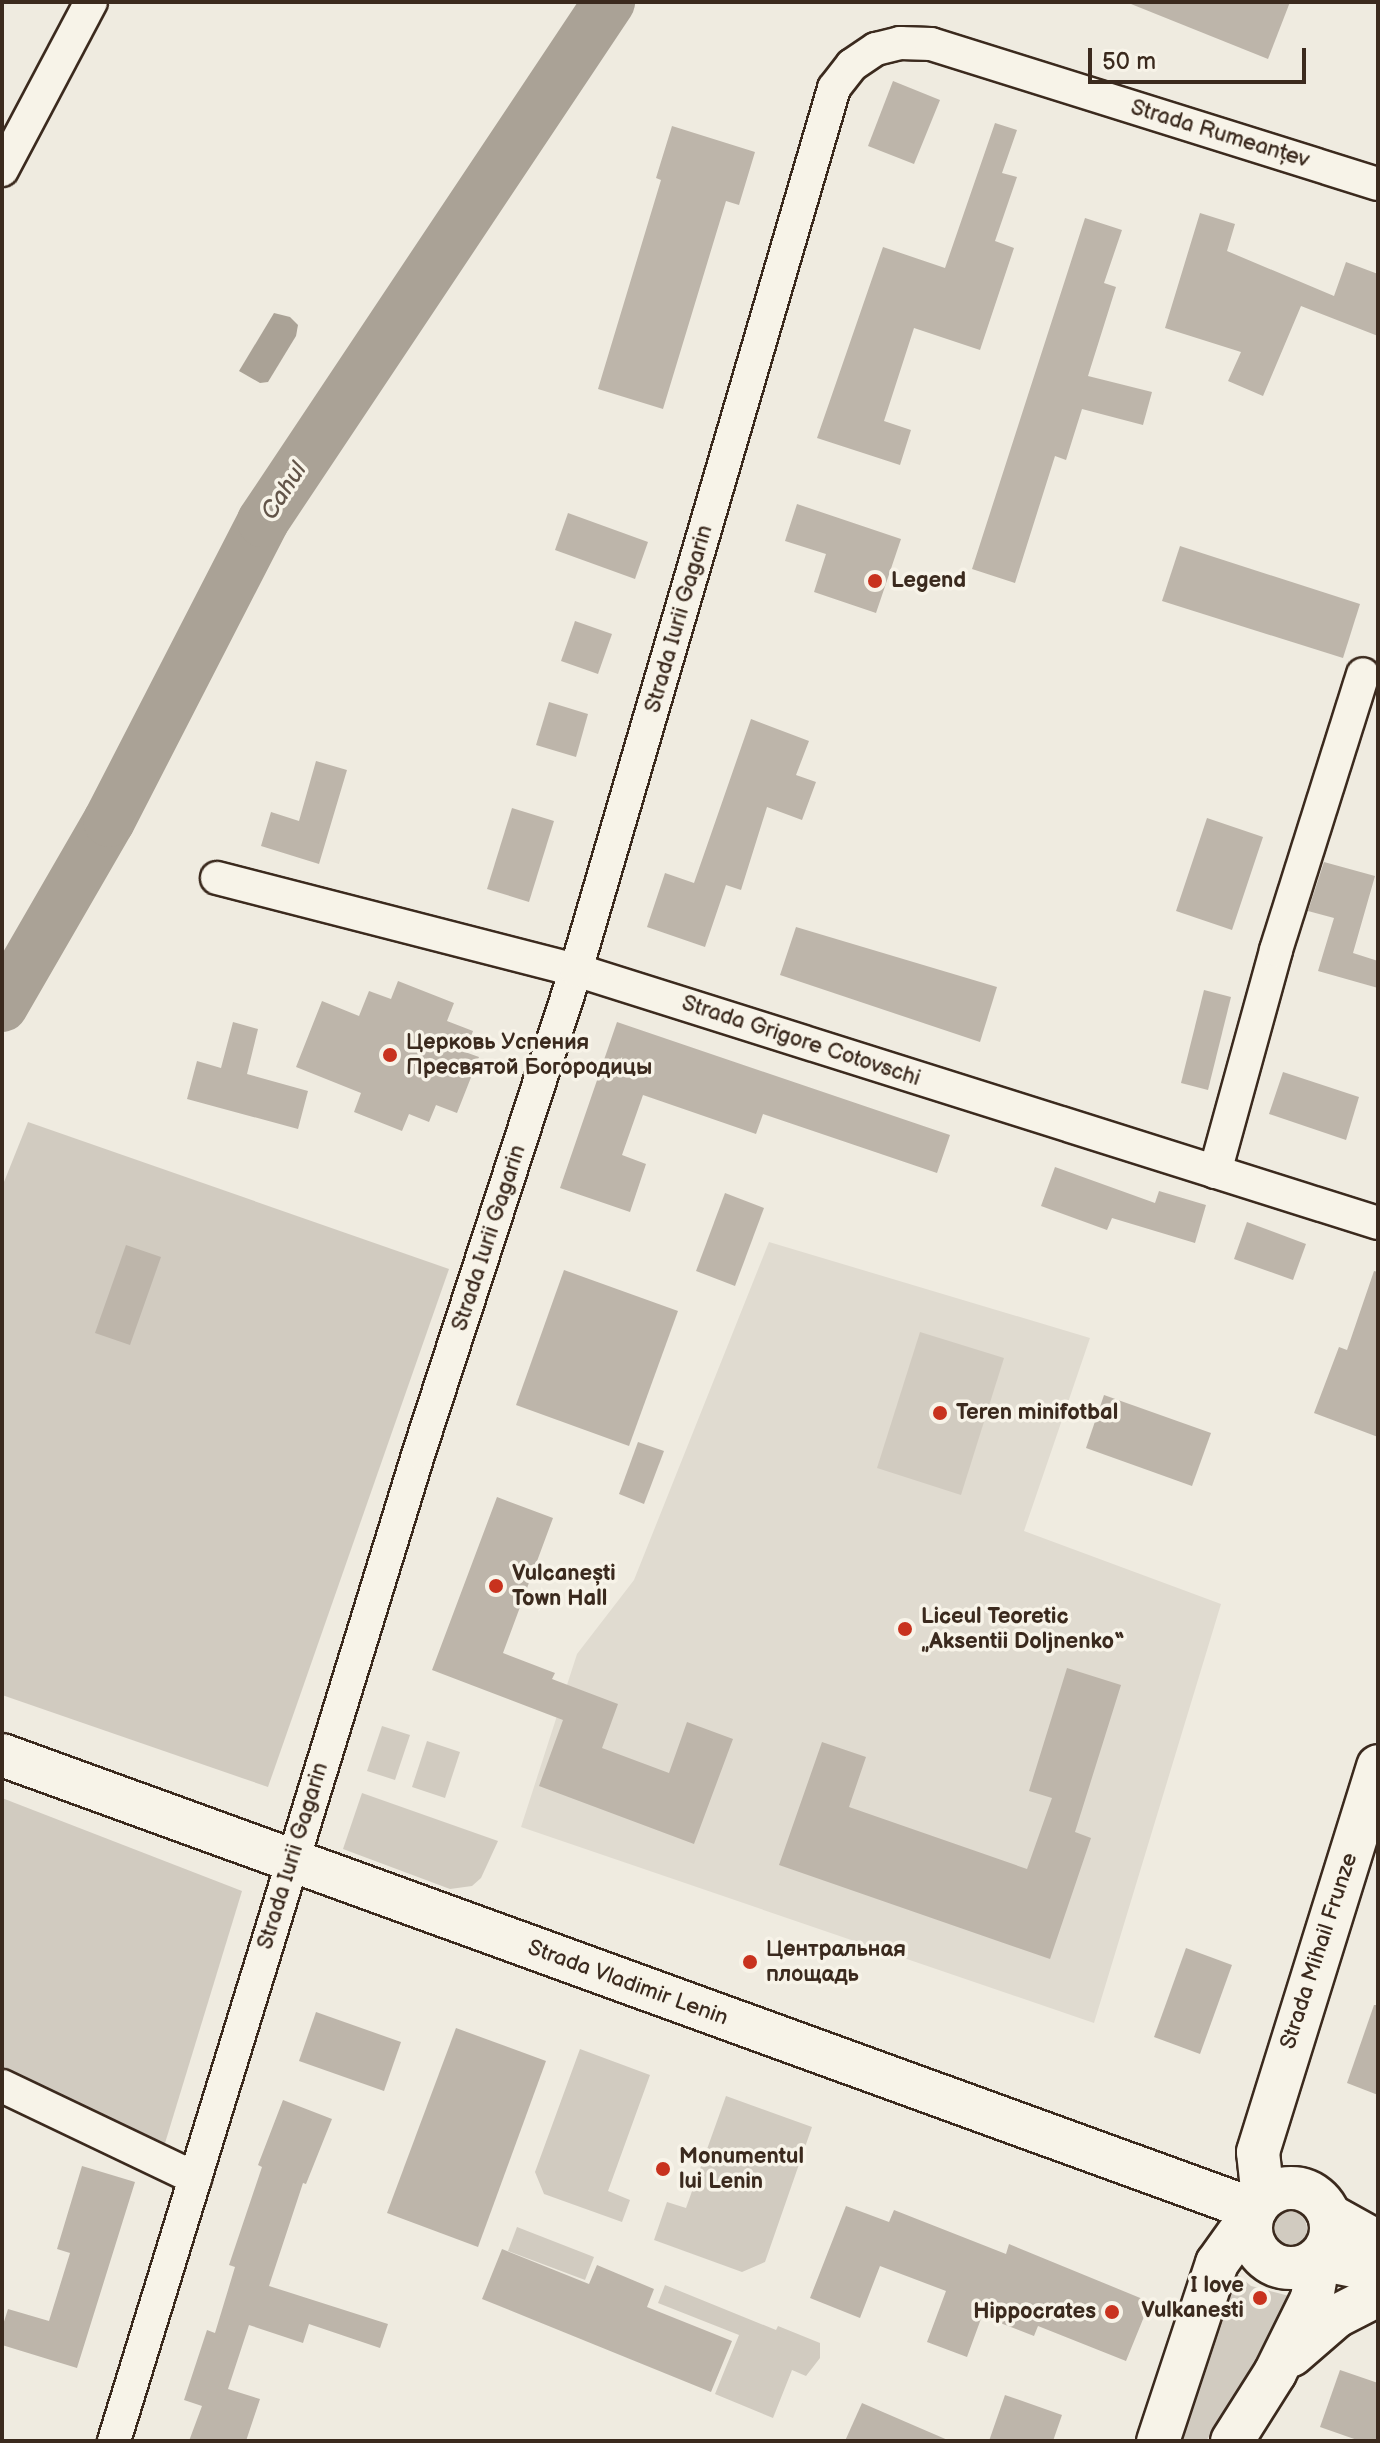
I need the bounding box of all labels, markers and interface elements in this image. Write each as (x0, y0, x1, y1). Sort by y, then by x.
scale bar (1092, 32, 1310, 82)
text: 50 m (1102, 47, 1156, 76)
street label: Strada Rumeanțev (1128, 94, 1312, 174)
water label: Cahul (255, 457, 313, 525)
street label: Strada Iurii Gagarin (640, 522, 718, 716)
place label: Legend (891, 568, 966, 594)
marker: Legend (866, 572, 884, 590)
street label: Strada Grigore Cotovschi (678, 990, 924, 1092)
place label: Церковь Успения Пресвятой Богородицы (406, 1029, 652, 1080)
marker: Церковь Успения Пресвятой Богородицы (381, 1046, 399, 1064)
street label: Strada Iurii Gagarin (446, 1142, 532, 1334)
place label: Teren minifotbal (956, 1400, 1118, 1426)
marker: Teren minifotbal (931, 1404, 949, 1422)
place label: Vulcanești Town Hall (512, 1560, 616, 1612)
marker: Vulcanești Town Hall (487, 1577, 505, 1595)
place label: Liceul Teoretic „Aksentii Doljnenko“ (921, 1603, 1125, 1654)
marker: Liceul Teoretic „Aksentii Doljnenko“ (896, 1620, 914, 1638)
street label: Strada Iurii Gagarin (252, 1759, 334, 1953)
street label: Strada Mihail Frunze (1275, 1850, 1363, 2052)
street label: Strada Vladimir Lenin (524, 1934, 732, 2032)
place label: Центральная площадь (766, 1936, 906, 1988)
marker: Центральная площадь (741, 1953, 759, 1971)
place label: Monumentul lui Lenin (679, 2143, 804, 2194)
marker: Monumentul lui Lenin (654, 2160, 672, 2178)
place label: I love Vulkanesti (1141, 2272, 1244, 2324)
marker: I love Vulkanesti (1251, 2289, 1269, 2307)
place label: Hippocrates (973, 2299, 1096, 2325)
marker: Hippocrates (1103, 2303, 1121, 2321)

